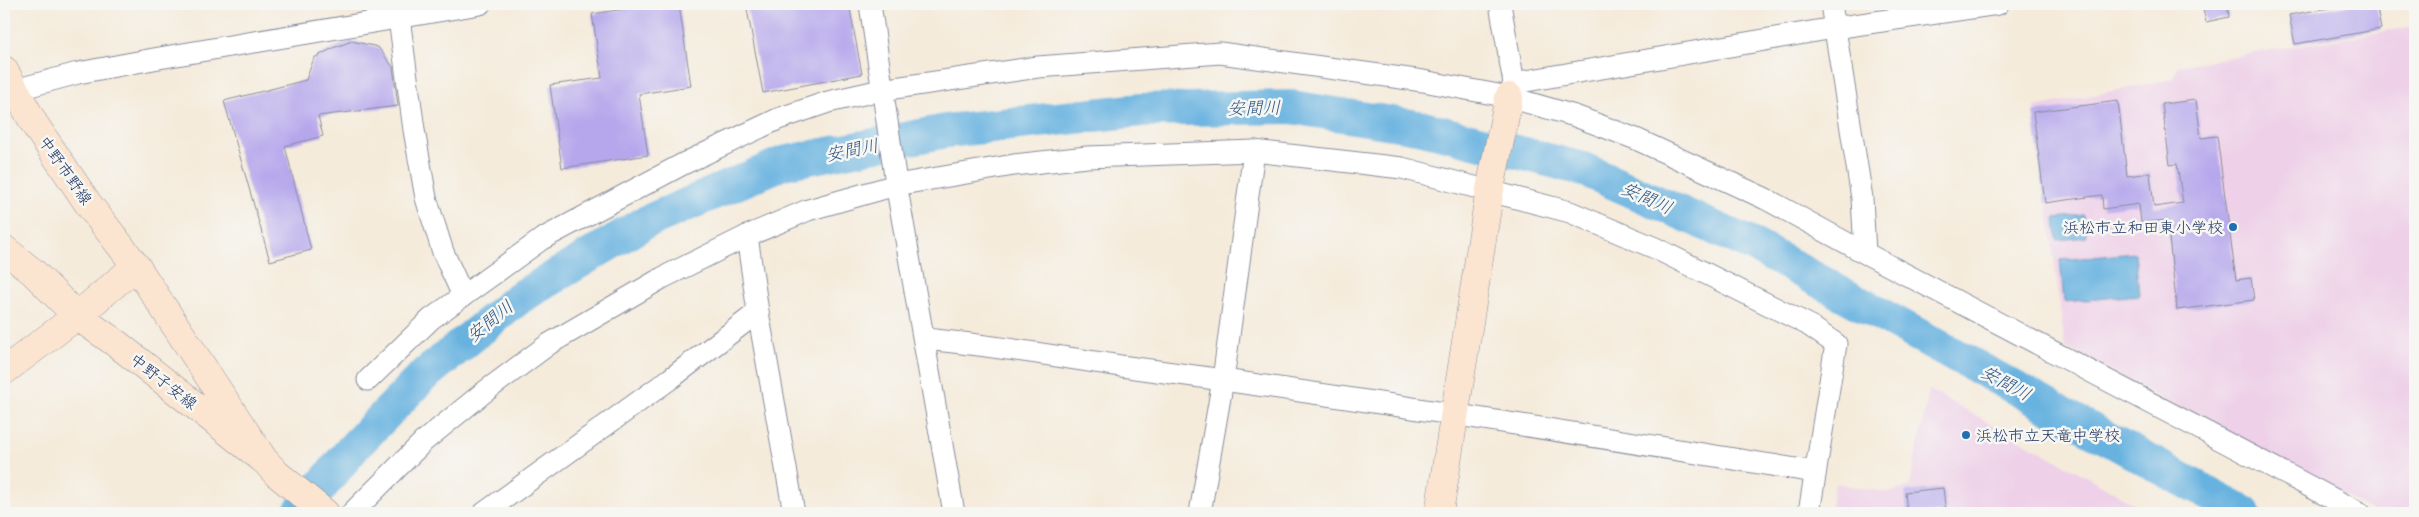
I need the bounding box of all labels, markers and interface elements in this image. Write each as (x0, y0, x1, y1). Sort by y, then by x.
water label: 安間川 (1227, 95, 1281, 119)
street label: 中野市野線 (35, 131, 98, 209)
water label: 安間川 (823, 132, 881, 166)
water label: 安間川 (1618, 175, 1677, 219)
place label: 浜松市立和田東小学校 (2063, 216, 2223, 237)
marker: 浜松市立和田東小学校 (2227, 221, 2239, 233)
water label: 安間川 (461, 294, 518, 347)
street label: 中野子安線 (126, 348, 202, 414)
water label: 安間川 (1977, 359, 2036, 406)
place label: 浜松市立天竜中学校 (1976, 424, 2120, 445)
marker: 浜松市立天竜中学校 (1960, 429, 1972, 441)

